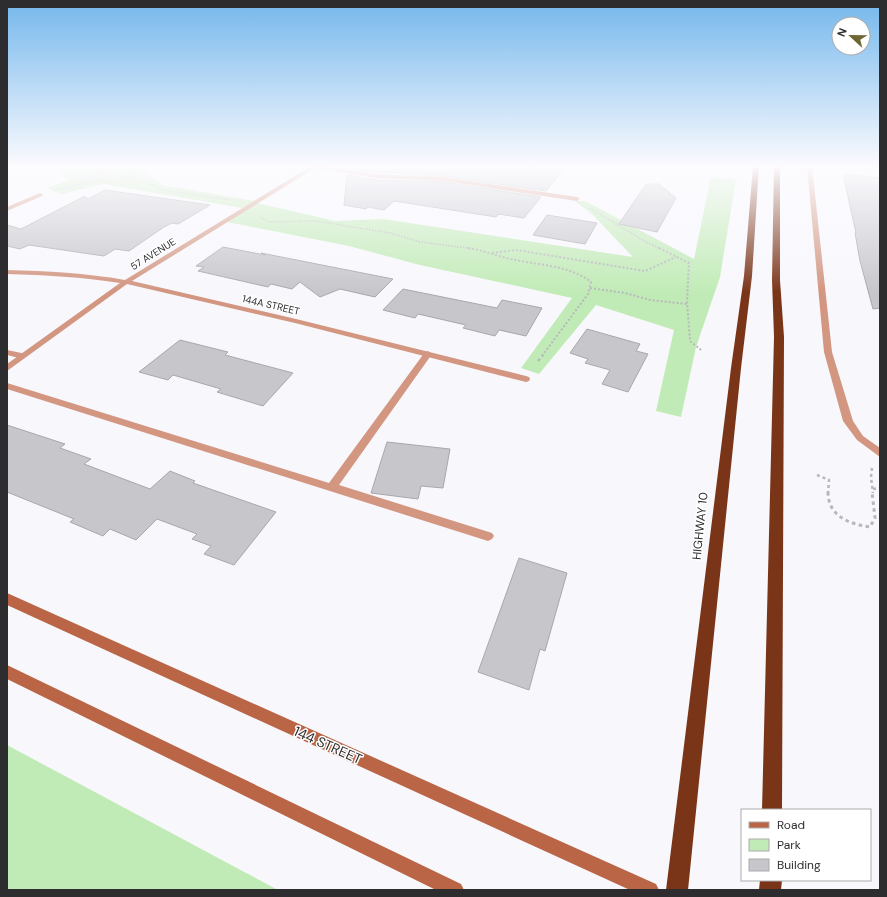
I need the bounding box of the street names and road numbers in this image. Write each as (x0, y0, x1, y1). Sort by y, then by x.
street label: 57 AVENUE (128, 235, 178, 273)
street label: 144A STREET (241, 292, 301, 318)
street label: HIGHWAY 10 (688, 491, 712, 561)
street label: 144 STREET (291, 722, 365, 768)

